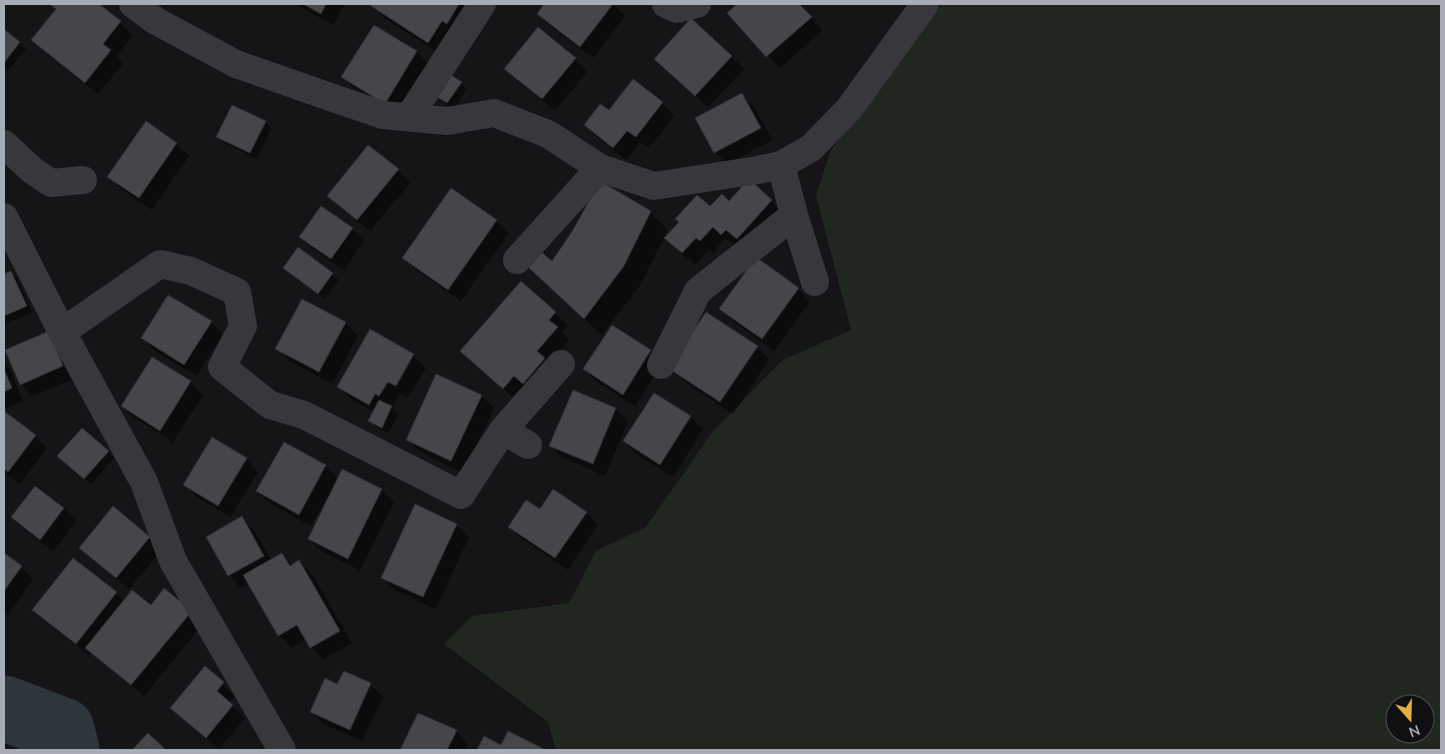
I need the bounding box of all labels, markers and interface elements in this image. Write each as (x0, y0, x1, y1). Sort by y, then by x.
north arrow (1385, 694, 1435, 744)
text: N (1406, 721, 1422, 741)

